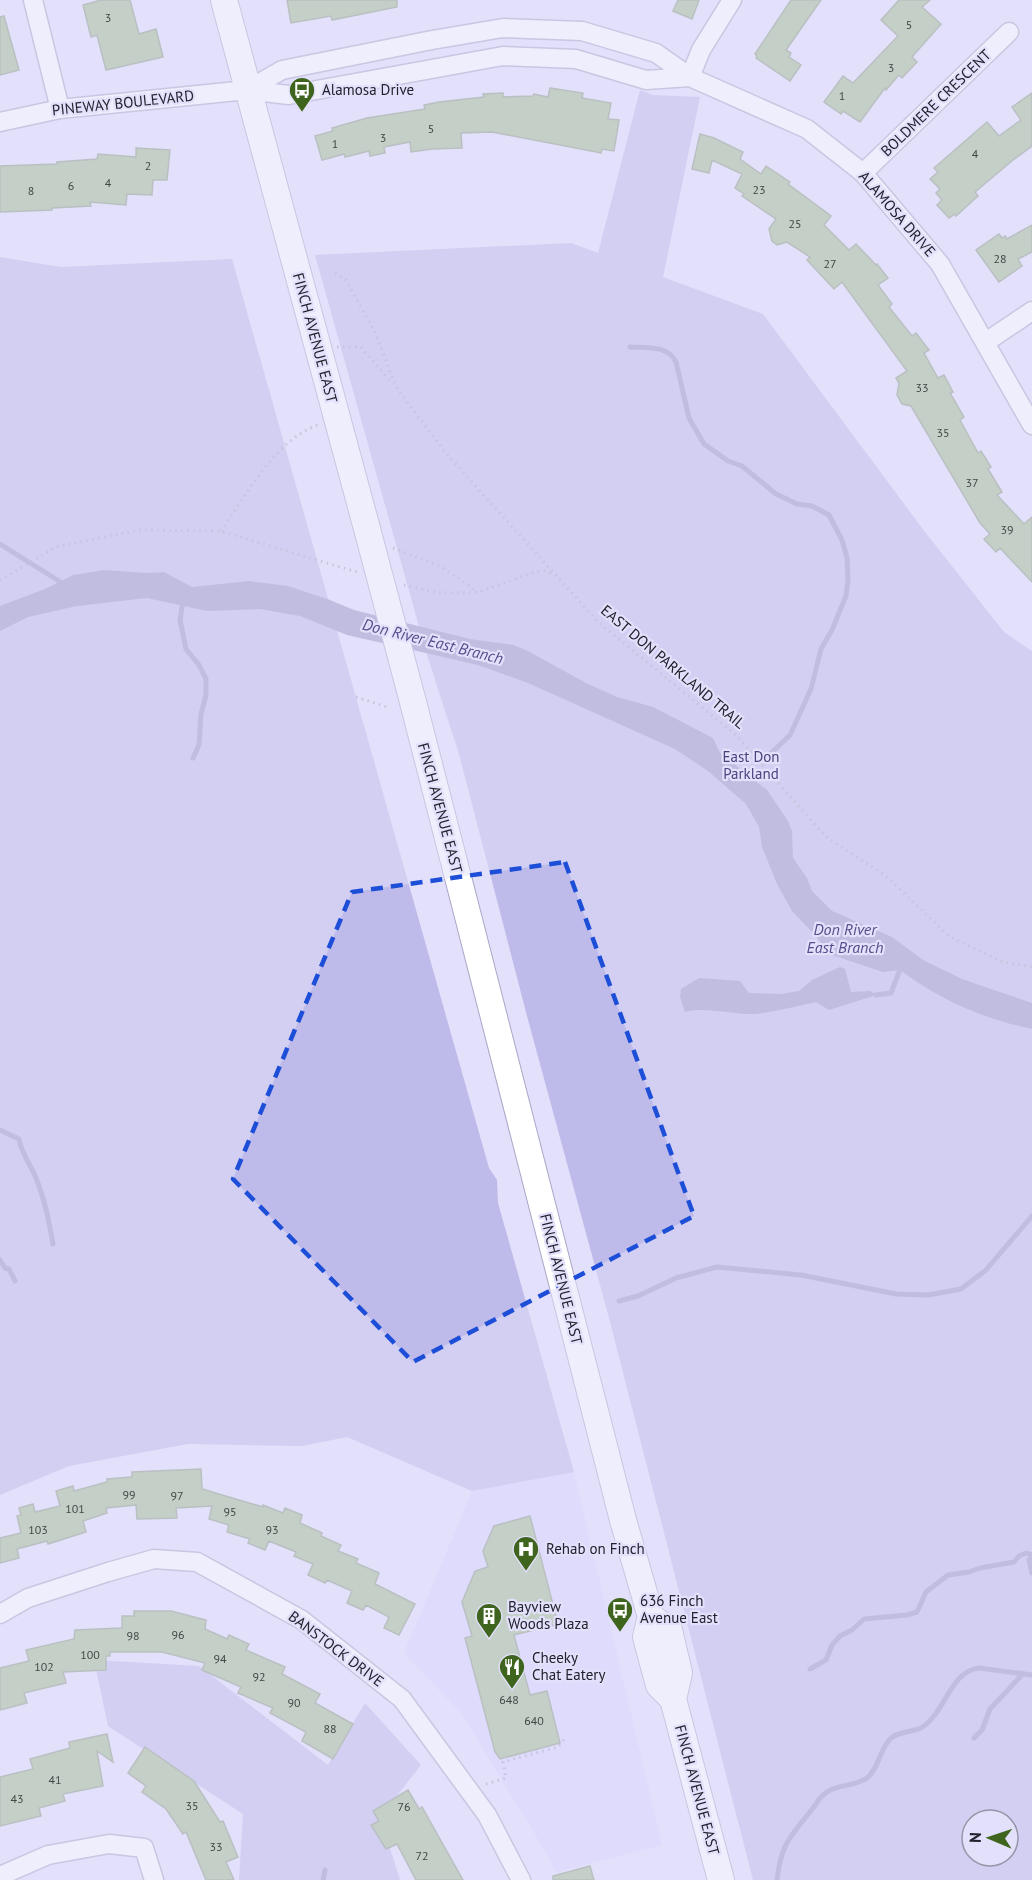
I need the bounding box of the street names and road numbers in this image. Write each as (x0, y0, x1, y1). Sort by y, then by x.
street label: BOLDMERE CRESCENT (877, 45, 995, 160)
street label: PINEWAY BOULEVARD (51, 86, 195, 119)
street label: ALAMOSA DRIVE (855, 167, 940, 260)
street label: FINCH AVENUE EAST (289, 271, 342, 406)
street label: EAST DON PARKLAND TRAIL (597, 601, 750, 733)
street label: FINCH AVENUE EAST (414, 741, 467, 876)
street label: FINCH AVENUE EAST (536, 1212, 587, 1347)
street label: BANSTOCK DRIVE (285, 1607, 388, 1691)
street label: FINCH AVENUE EAST (671, 1723, 724, 1858)

